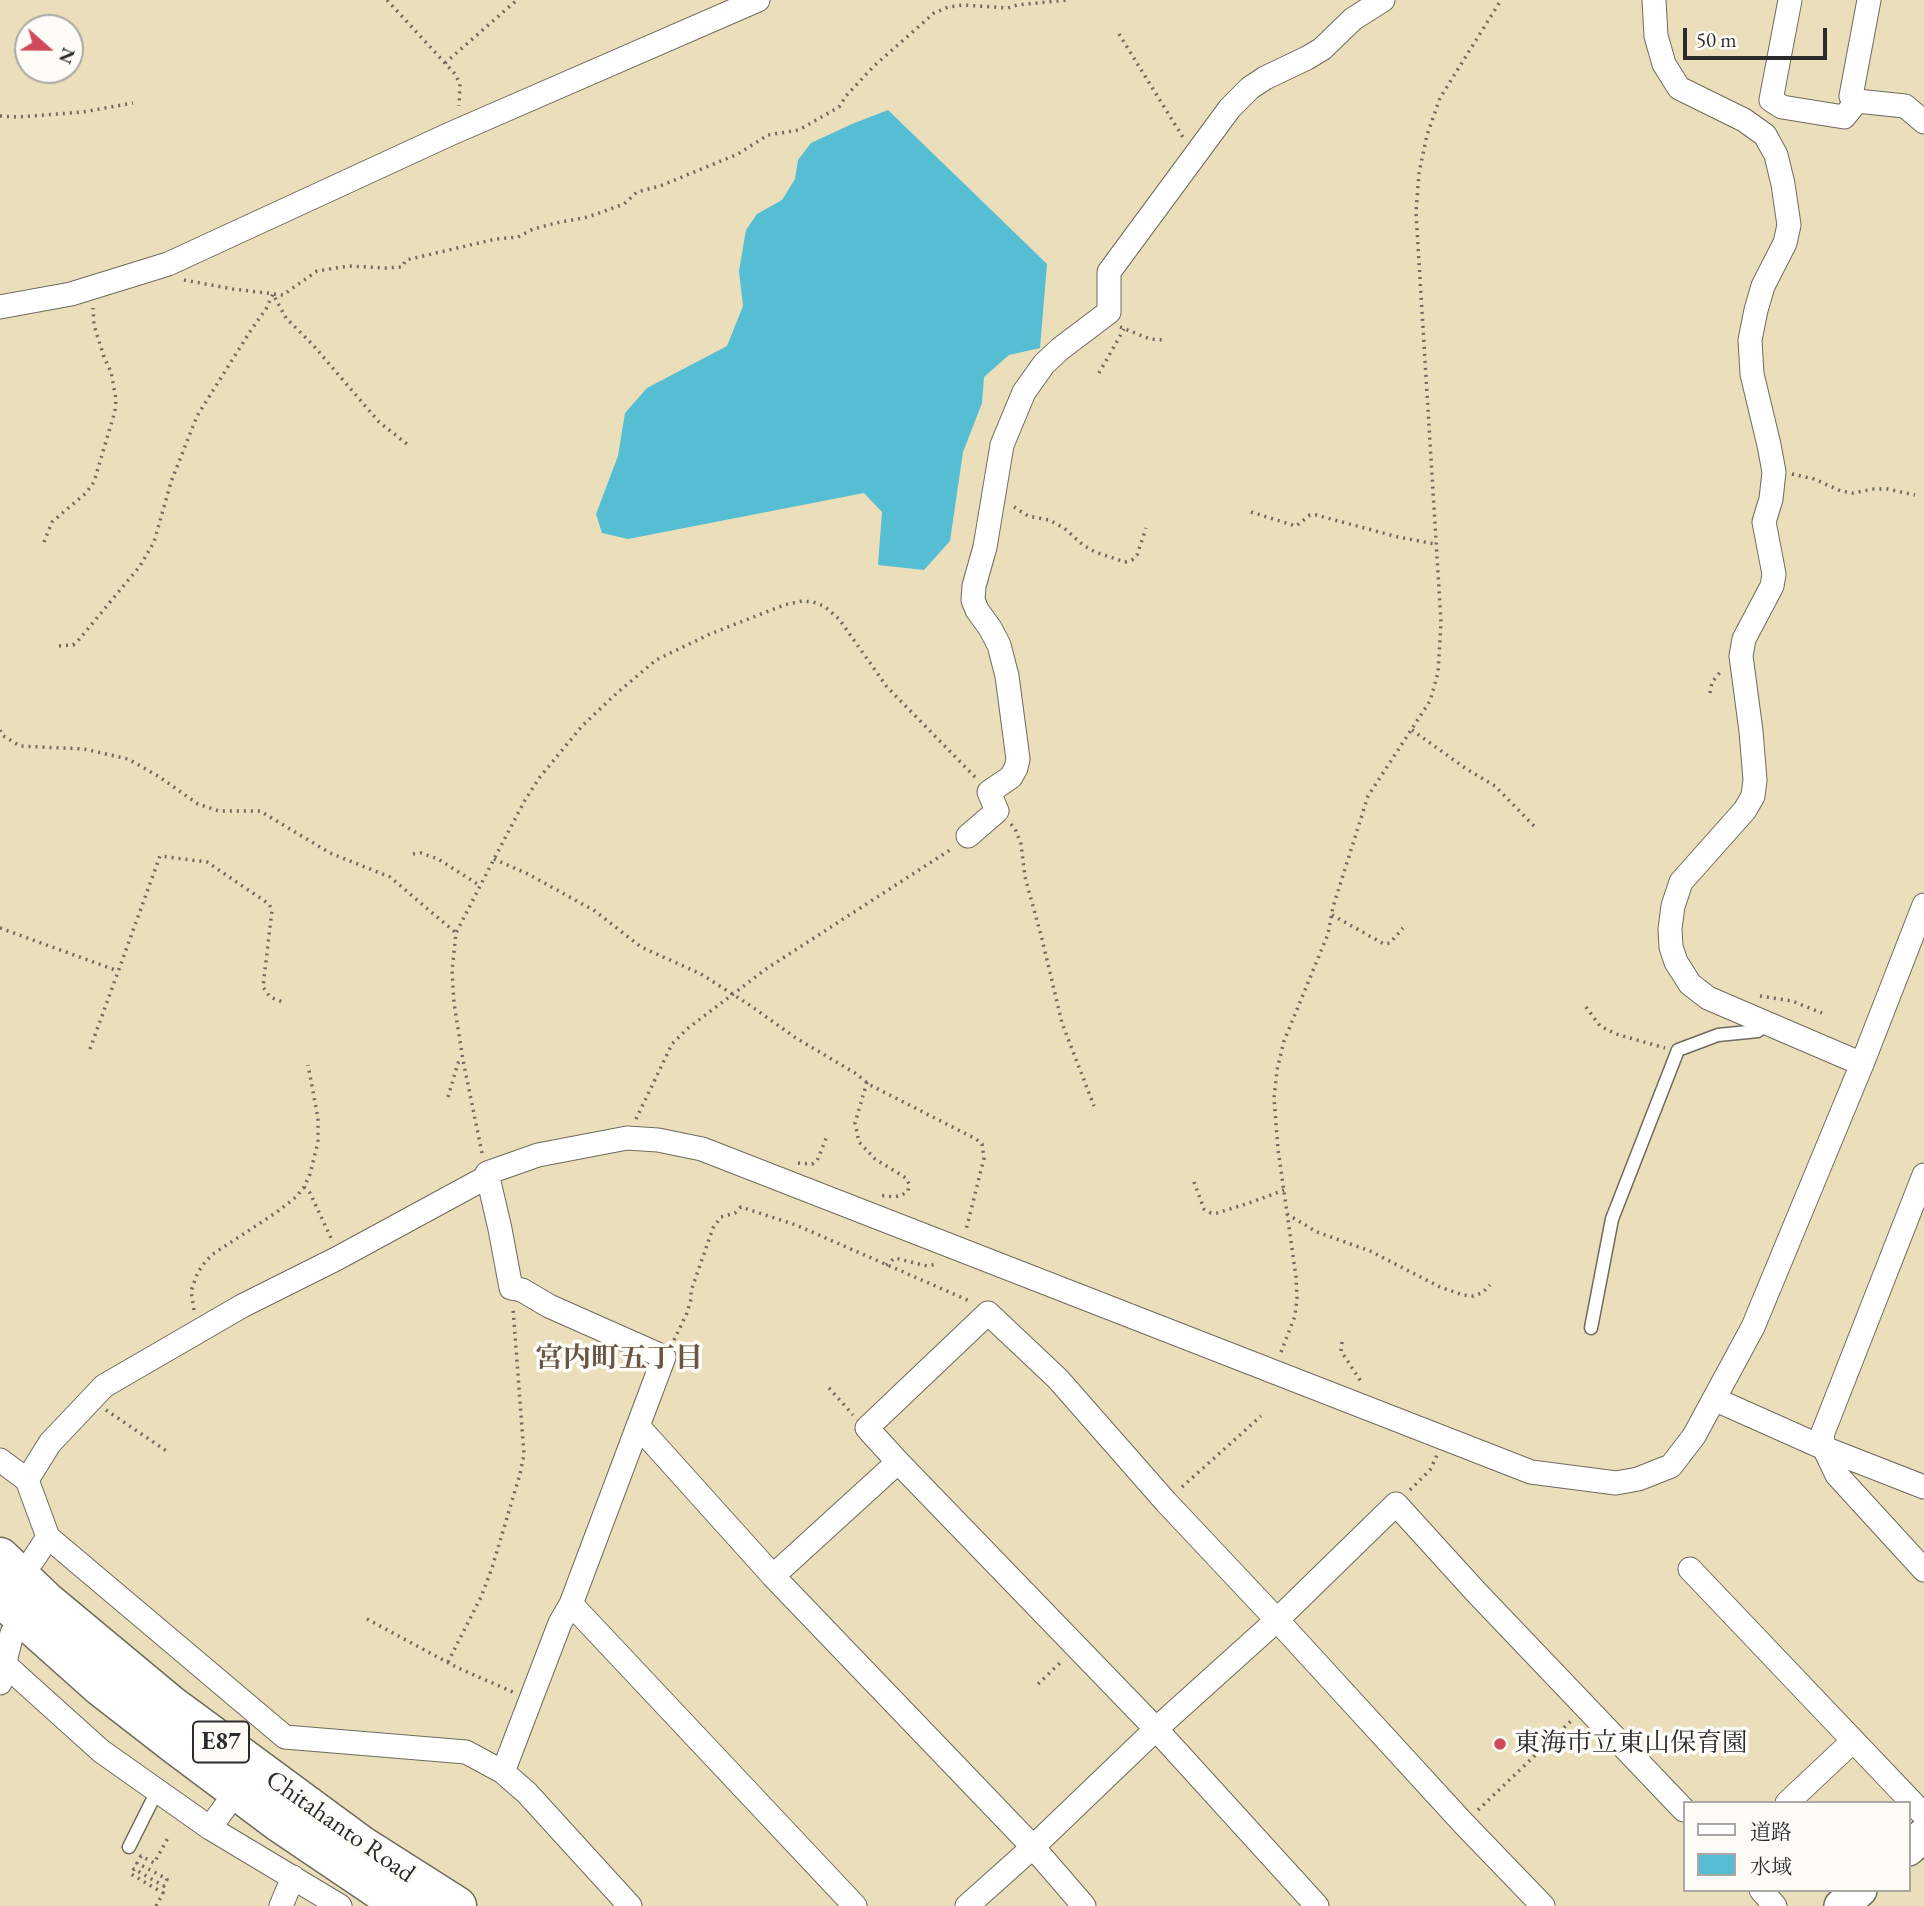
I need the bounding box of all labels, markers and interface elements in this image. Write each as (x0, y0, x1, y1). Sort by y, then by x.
north arrow (14, 14, 84, 84)
scale bar (1686, 14, 1829, 58)
text: 50 m (1696, 26, 1737, 53)
text: N (53, 44, 82, 68)
district label: 宮内町五丁目 (535, 1342, 703, 1376)
road number: E87 (193, 1722, 249, 1762)
place label: 東海市立東山保育園 (1514, 1728, 1748, 1760)
marker: 東海市立東山保育園 (1492, 1736, 1508, 1752)
street label: Chitahanto Road (259, 1764, 421, 1890)
legend (1682, 1801, 1910, 1892)
text: 道路 (1750, 1818, 1792, 1845)
text: 水域 (1750, 1853, 1792, 1880)

